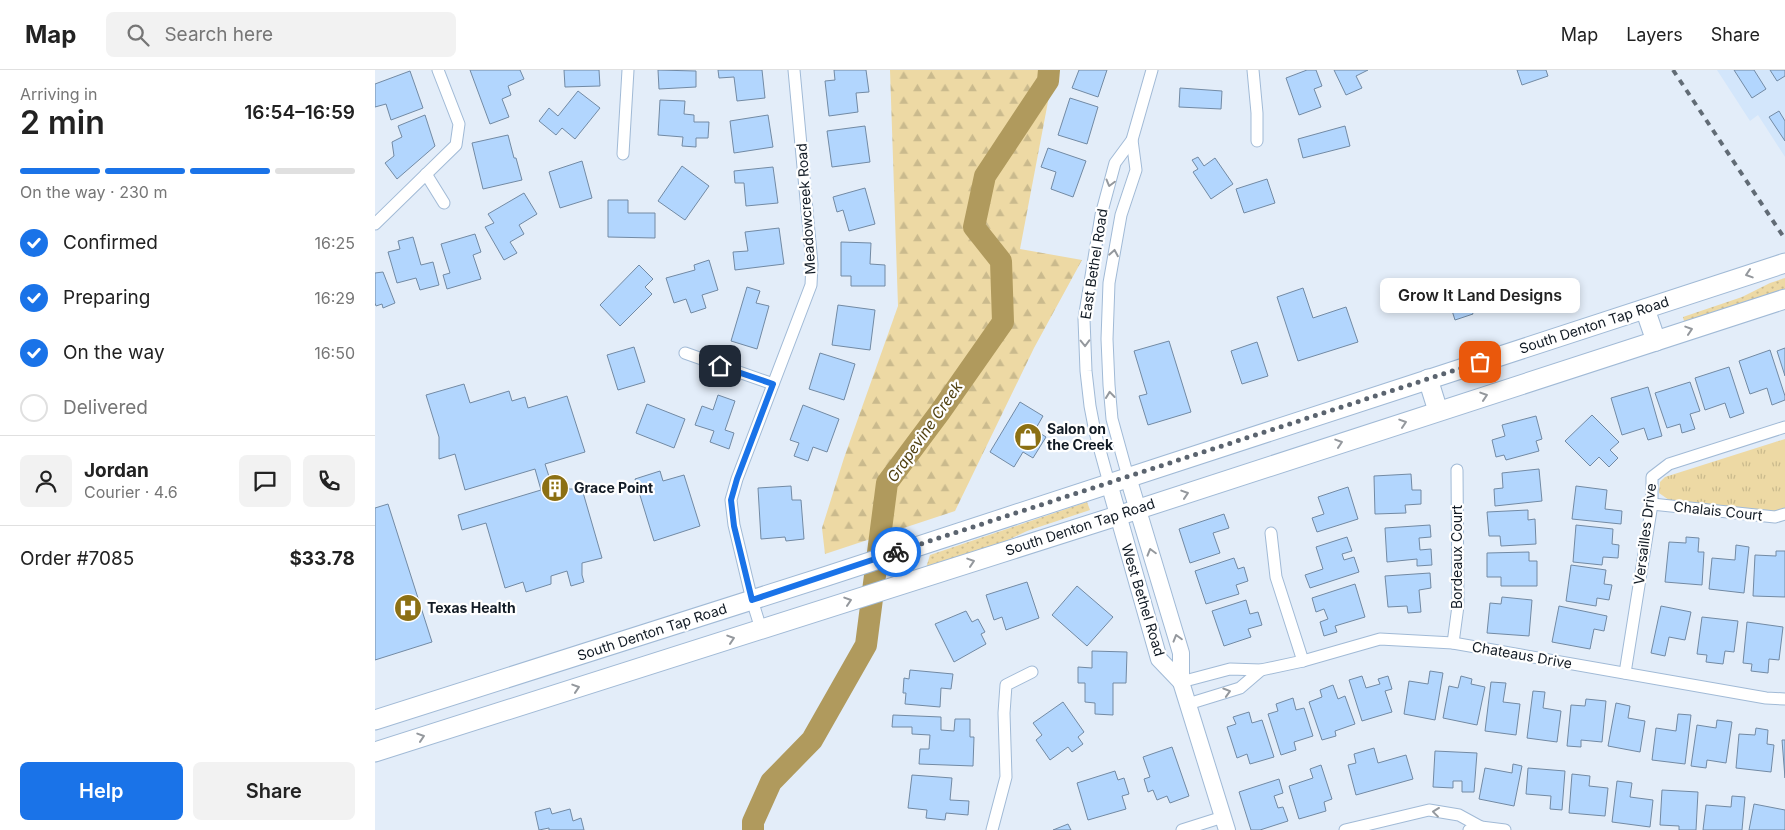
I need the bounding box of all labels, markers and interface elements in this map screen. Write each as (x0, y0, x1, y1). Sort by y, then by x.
search box (106, 12, 456, 57)
text: Map (25, 20, 76, 49)
icon: search (124, 21, 152, 49)
text: Search here (164, 23, 273, 46)
text: Map (1561, 24, 1598, 45)
text: Layers (1626, 24, 1683, 45)
text: Share (1711, 24, 1760, 45)
text: Arriving in (20, 84, 97, 104)
text: 16:54–16:59 (244, 101, 355, 124)
text: 2 min (20, 103, 105, 142)
street label: Meadowcreek Road (792, 143, 819, 275)
one-way arrow (1105, 178, 1115, 186)
text: On the way · 230 m (20, 182, 167, 202)
street label: East Bethel Road (1076, 207, 1111, 320)
icon: check (20, 229, 48, 257)
text: Confirmed (63, 231, 158, 254)
text: 16:25 (314, 233, 355, 253)
one-way arrow (1108, 249, 1119, 257)
one-way arrow (1745, 269, 1754, 279)
callout: Grow It Land Designs (1380, 277, 1580, 312)
icon: check (20, 284, 48, 312)
text: Grow It Land Designs (1398, 285, 1562, 305)
text: Preparing (63, 286, 150, 309)
text: 16:29 (314, 288, 355, 308)
street label: South Denton Tap Road (1517, 292, 1671, 357)
one-way arrow (1684, 326, 1693, 336)
icon: check (20, 339, 48, 367)
one-way arrow (1080, 339, 1090, 347)
text: On the way (63, 341, 165, 364)
pin (1459, 341, 1501, 383)
text: 16:50 (314, 343, 355, 363)
pin (699, 345, 741, 387)
icon: bag (1466, 348, 1494, 376)
icon: home (706, 352, 734, 380)
water label: Grapevine Creek (883, 377, 967, 486)
one-way arrow (1105, 391, 1116, 399)
one-way arrow (1480, 392, 1488, 402)
text: Delivered (63, 396, 148, 419)
one-way arrow (1398, 418, 1406, 428)
place label: Salon on the Creek (1047, 420, 1114, 453)
shop icon: Salon on the Creek (1013, 422, 1043, 452)
one-way arrow (1335, 439, 1343, 449)
button: person (20, 455, 72, 507)
button: chat (239, 455, 291, 507)
button: phone (303, 455, 355, 507)
text: Jordan (84, 459, 149, 482)
building icon: Grace Point (540, 473, 570, 503)
place label: Grace Point (574, 479, 653, 496)
text: Courier · 4.6 (84, 482, 178, 502)
street label: Versailles Drive (1630, 482, 1659, 586)
one-way arrow (1180, 490, 1189, 500)
street label: South Denton Tap Road (1003, 494, 1157, 559)
street label: Chalais Court (1673, 497, 1764, 524)
street label: Bordeaux Court (1448, 505, 1465, 609)
courier (871, 527, 921, 577)
icon: bike (882, 538, 910, 566)
street label: West Bethel Road (1118, 542, 1169, 658)
text: Order #7085 (20, 547, 134, 570)
text: $33.78 (289, 547, 355, 570)
one-way arrow (1147, 548, 1157, 557)
one-way arrow (966, 558, 974, 568)
hospital icon: Texas Health (393, 593, 423, 623)
one-way arrow (844, 597, 852, 607)
place label: Texas Health (427, 599, 516, 616)
street label: South Denton Tap Road (575, 599, 729, 664)
one-way arrow (1172, 634, 1182, 643)
one-way arrow (726, 635, 735, 645)
street label: Chateaus Drive (1471, 637, 1573, 672)
one-way arrow (572, 684, 580, 694)
one-way arrow (1222, 687, 1231, 697)
one-way arrow (417, 733, 425, 743)
button: Help (20, 762, 183, 820)
button: Share (193, 762, 355, 820)
one-way arrow (1432, 807, 1440, 818)

